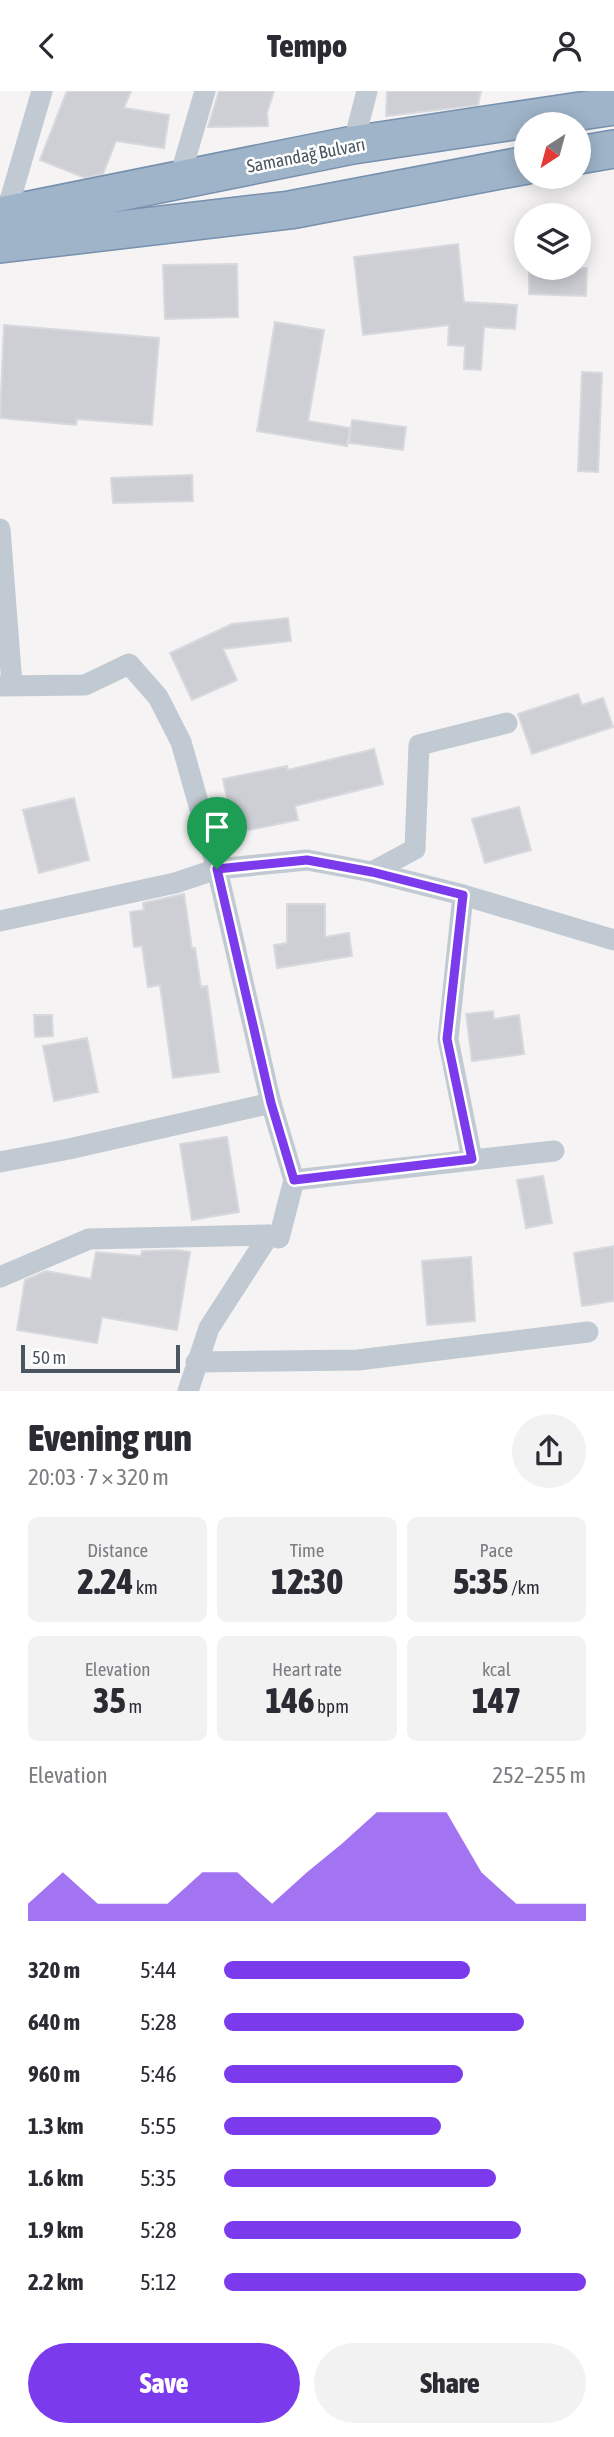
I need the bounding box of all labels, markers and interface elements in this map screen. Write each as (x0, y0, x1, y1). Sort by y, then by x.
icon: back (28, 27, 66, 65)
text: Tempo (267, 27, 347, 64)
icon: person (548, 27, 586, 65)
north arrow (514, 112, 592, 189)
map controls (514, 112, 591, 280)
street label: Samandağ Bulvarı (245, 133, 367, 177)
button: layers (514, 203, 591, 280)
pin (187, 797, 247, 869)
icon: arrive (198, 808, 236, 846)
scale bar (21, 1342, 180, 1373)
text: 50 m (32, 1346, 66, 1368)
button: share (512, 1414, 586, 1488)
text: Evening run (28, 1416, 192, 1459)
text: 20:03 · 7 × 320 m (28, 1464, 169, 1490)
text: Distance (87, 1539, 148, 1561)
text: Time (290, 1539, 324, 1561)
text: Pace (480, 1539, 513, 1561)
text: 2.24 (78, 1561, 133, 1601)
text: 12:30 (271, 1561, 343, 1601)
text: 5:35 (453, 1561, 509, 1601)
text: km (133, 1576, 158, 1598)
text: /km (509, 1576, 540, 1598)
text: Elevation (85, 1658, 151, 1680)
text: Heart rate (272, 1658, 342, 1680)
text: kcal (482, 1658, 511, 1680)
text: 35 (93, 1680, 126, 1720)
text: 146 (265, 1680, 315, 1720)
text: 147 (472, 1680, 521, 1720)
text: m (126, 1695, 142, 1717)
text: bpm (315, 1695, 349, 1717)
text: Elevation (28, 1762, 108, 1788)
text: 252–255 m (492, 1762, 586, 1788)
text: 320 m (28, 1957, 80, 1983)
text: 5:44 (140, 1957, 177, 1983)
text: 640 m (28, 2009, 80, 2035)
text: 5:28 (140, 2009, 177, 2035)
text: 960 m (28, 2061, 80, 2087)
text: 5:46 (140, 2061, 177, 2087)
text: 1.3 km (28, 2113, 84, 2139)
text: 5:55 (140, 2113, 177, 2139)
text: 1.6 km (28, 2165, 84, 2191)
text: 5:35 (140, 2165, 177, 2191)
text: 1.9 km (28, 2217, 84, 2243)
text: 5:28 (140, 2217, 177, 2243)
text: 2.2 km (28, 2269, 84, 2295)
text: 5:12 (140, 2269, 177, 2295)
button: Save (28, 2343, 300, 2423)
button: Share (314, 2343, 586, 2423)

